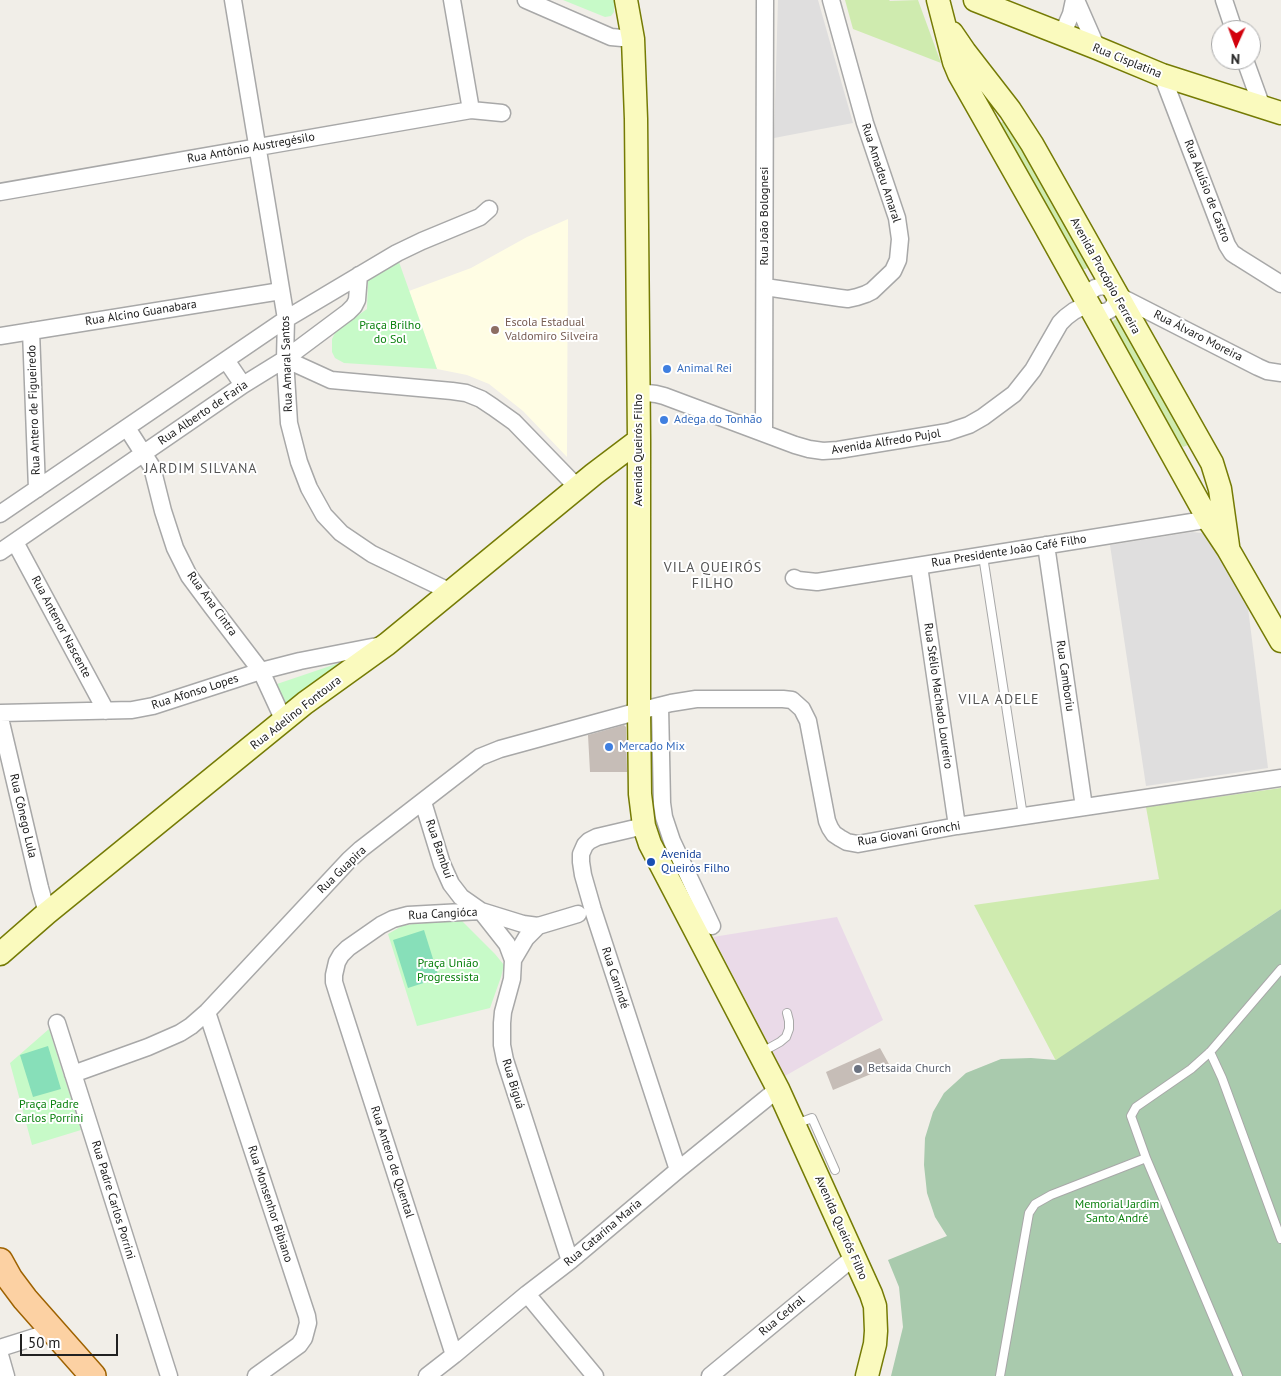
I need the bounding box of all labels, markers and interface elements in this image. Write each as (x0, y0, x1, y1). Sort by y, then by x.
north arrow (1211, 20, 1261, 70)
street label: Rua Cisplatina (1090, 41, 1164, 81)
text: N (1231, 50, 1240, 68)
street label: Rua Amadeu Amaral (858, 121, 904, 225)
street label: Rua Antônio Austregésilo (186, 130, 316, 166)
street label: Rua Aluísio de Castro (1181, 138, 1233, 244)
street label: Rua João Bolognesi (758, 167, 772, 265)
street label: Avenida Procópio Ferreira (1067, 215, 1143, 337)
street label: Rua Alcino Guanabara (84, 297, 198, 329)
street label: Rua Álvaro Moreira (1151, 307, 1245, 365)
street label: Rua Amaral Santos (278, 316, 296, 412)
place label: Escola Estadual Valdomiro Silveira (505, 316, 598, 344)
park label: Praça Brilho do Sol (359, 319, 421, 347)
marker: Escola Estadual Valdomiro Silveira (489, 324, 501, 336)
street label: Rua Antero de Figueiredo (25, 345, 43, 475)
place label: Animal Rei (677, 362, 732, 376)
marker: Animal Rei (661, 363, 673, 375)
street label: Rua Alberto de Faria (155, 378, 251, 448)
street label: Avenida Queirós Filho (632, 394, 646, 506)
place label: Adega do Tonhão (674, 413, 762, 427)
marker: Adega do Tonhão (658, 414, 670, 426)
street label: Avenida Alfredo Pujol (830, 426, 942, 458)
district label: JARDIM SILVANA (143, 461, 259, 477)
street label: Rua Presidente João Café Filho (930, 532, 1088, 570)
district label: VILA QUEIRÓS FILHO (662, 560, 764, 592)
street label: Rua Ana Cintra (184, 569, 240, 639)
street label: Rua Antenor Nascente (28, 574, 94, 680)
street label: Rua Stélio Machado Loureiro (921, 622, 955, 770)
street label: Rua Camboriu (1053, 640, 1077, 712)
street label: Rua Afonso Lopes (150, 671, 240, 713)
street label: Rua Adelino Fontoura (248, 673, 344, 753)
district label: VILA ADELE (957, 692, 1041, 708)
place label: Mercado Mix (619, 740, 685, 754)
marker: Mercado Mix (603, 741, 615, 753)
street label: Rua Cônego Lula (6, 772, 40, 860)
street label: Rua Bambuí (422, 818, 456, 880)
street label: Rua Giovani Gronchi (857, 819, 961, 849)
street label: Rua Guapira (315, 843, 369, 897)
place label: Avenida Queirós Filho (661, 848, 730, 876)
marker: Avenida Queirós Filho (645, 856, 657, 868)
street label: Rua Cangióca (408, 905, 478, 923)
street label: Rua Canindé (598, 945, 632, 1011)
park label: Praça União Progressista (417, 957, 479, 985)
street label: Rua Biguá (499, 1057, 527, 1111)
place label: Betsaida Church (868, 1062, 951, 1076)
marker: Betsaida Church (852, 1063, 864, 1075)
park label: Praça Padre Carlos Porrini (15, 1098, 83, 1126)
street label: Rua Antero de Quental (367, 1104, 417, 1220)
street label: Rua Padre Carlos Porrini (88, 1139, 138, 1261)
street label: Rua Monsenhor Bibiano (244, 1144, 296, 1264)
street label: Avenida Queirós Filho (812, 1174, 870, 1282)
street label: Rua Catarina Maria (561, 1196, 645, 1270)
park label: Memorial Jardim Santo André (1075, 1198, 1159, 1226)
street label: Rua Cedral (756, 1293, 808, 1339)
scale bar (22, 1324, 120, 1356)
text: 50 m (28, 1333, 61, 1352)

